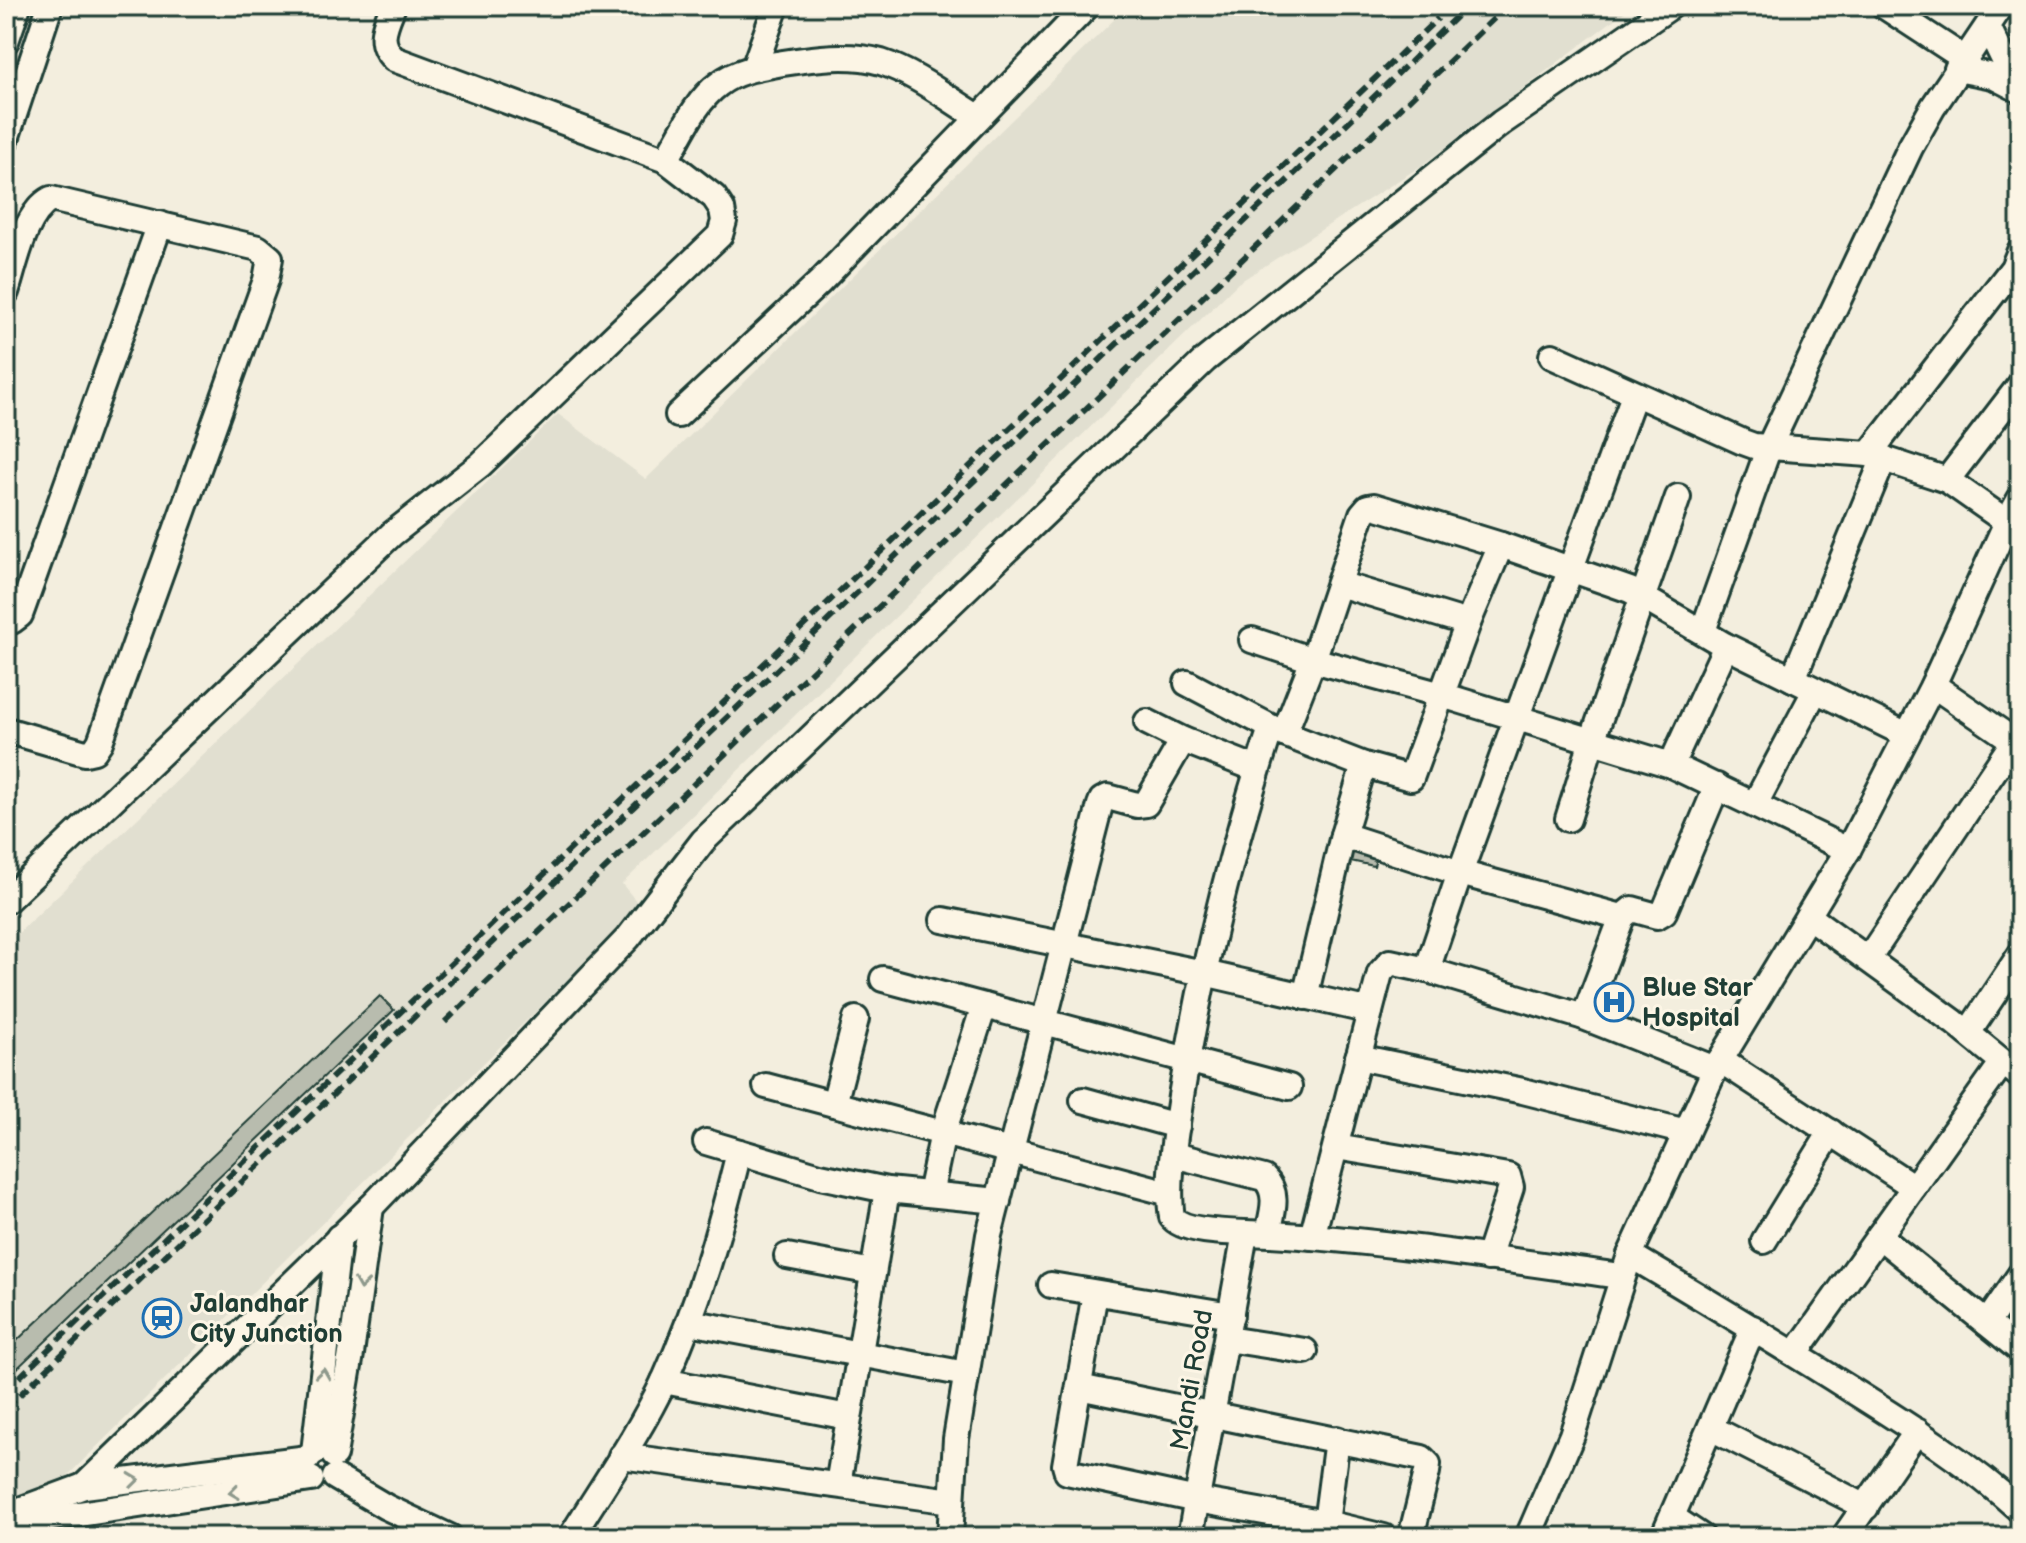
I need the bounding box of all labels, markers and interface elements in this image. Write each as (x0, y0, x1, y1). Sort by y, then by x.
place label: Blue Star Hospital (1642, 973, 1753, 1034)
hospital icon: Blue Star Hospital (1593, 981, 1635, 1023)
one-way arrow (353, 1277, 370, 1291)
place label: Jalandhar City Junction (190, 1289, 343, 1350)
station icon: Jalandhar City Junction (141, 1297, 183, 1339)
street label: Mandi Road (1165, 1307, 1220, 1453)
one-way arrow (315, 1367, 332, 1380)
one-way arrow (128, 1471, 141, 1488)
one-way arrow (227, 1483, 241, 1500)

